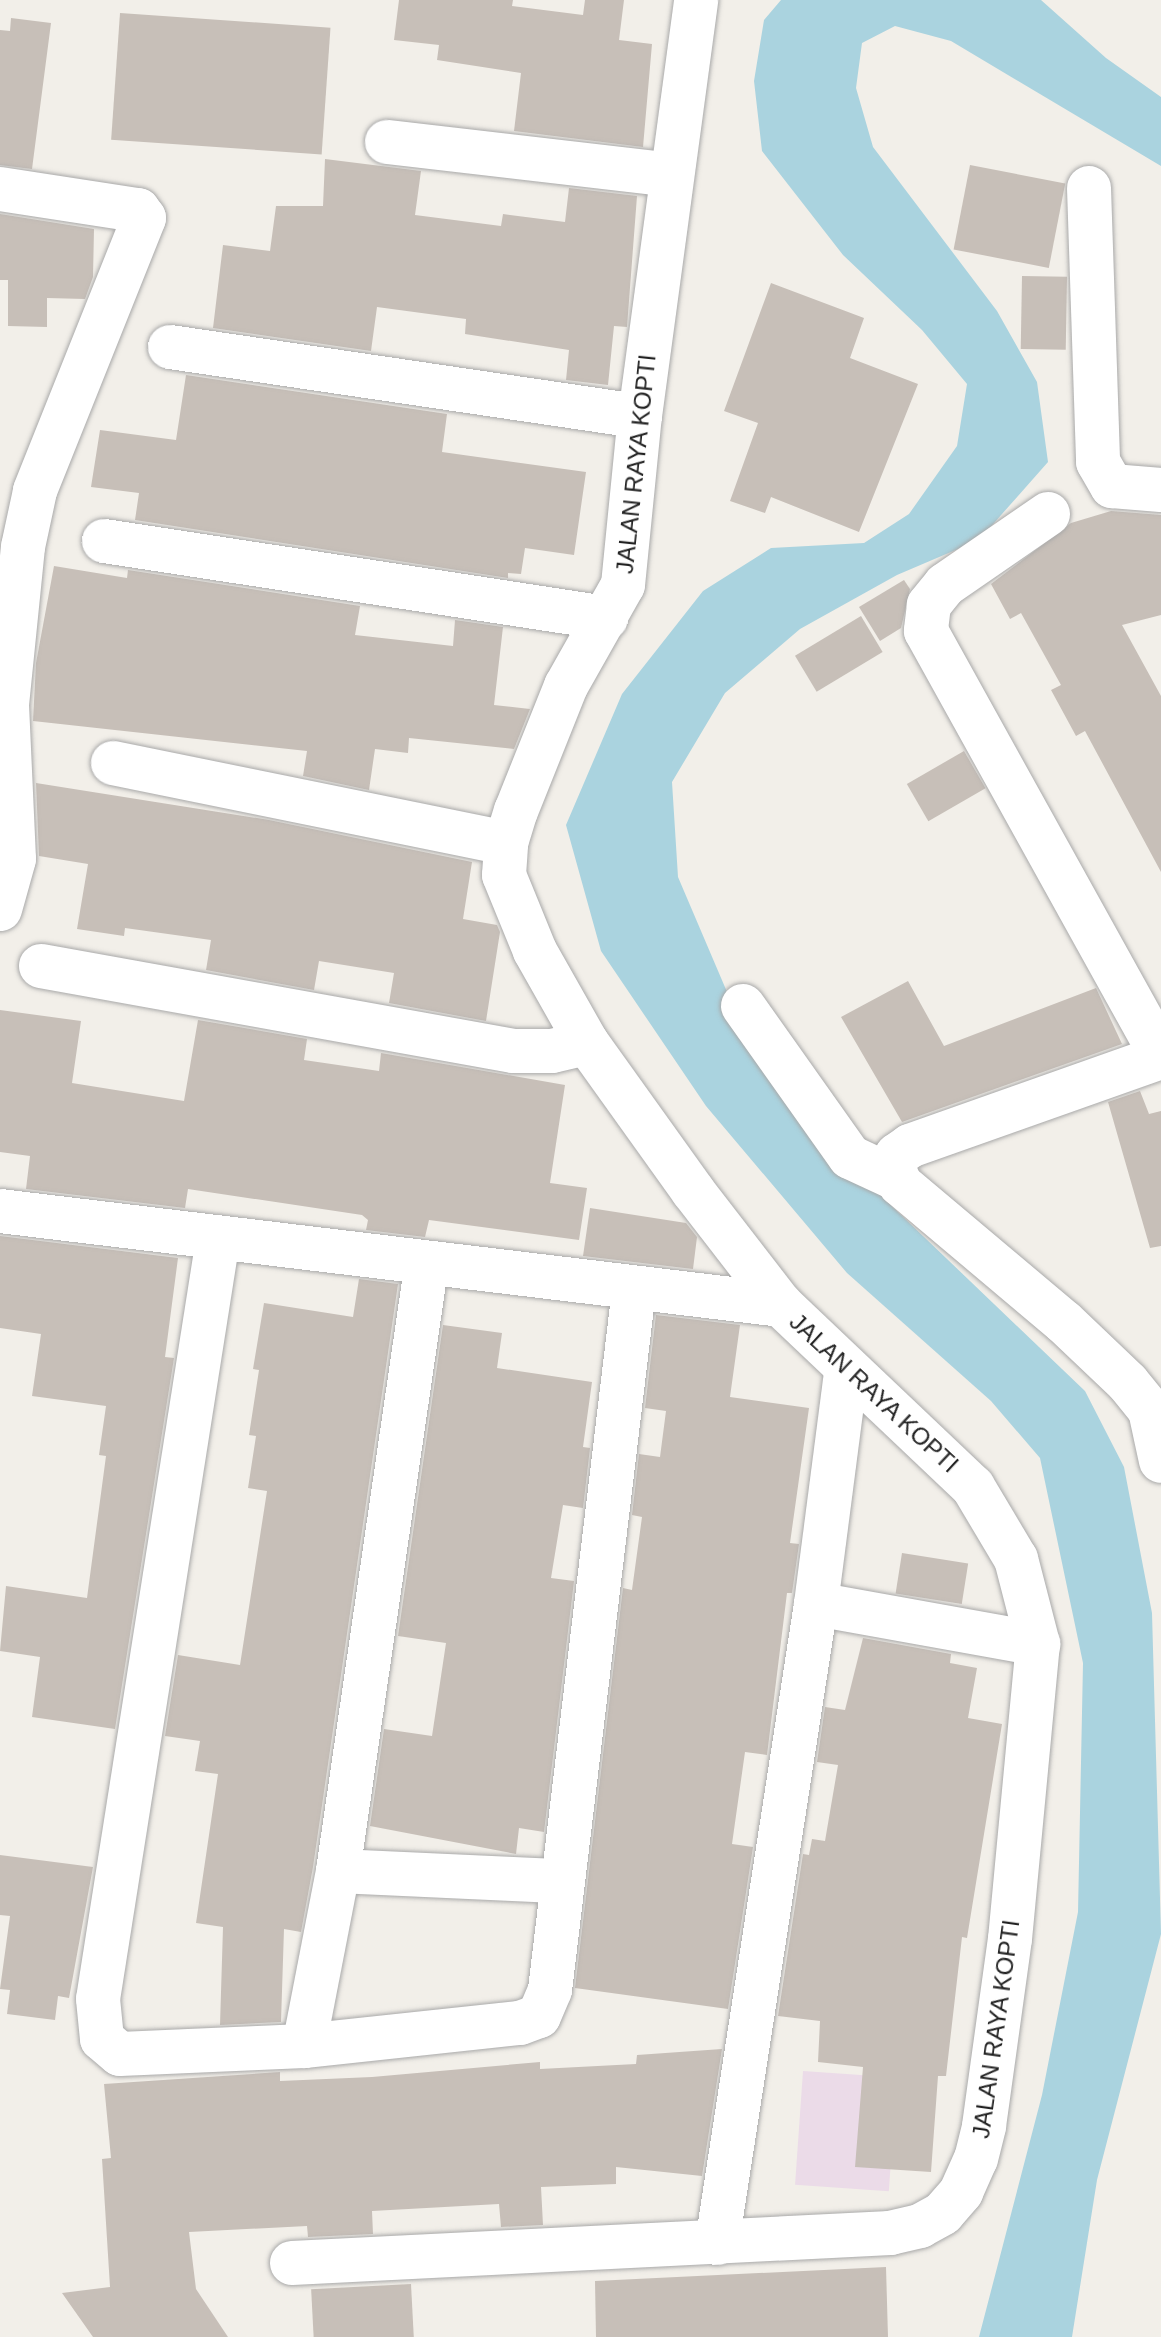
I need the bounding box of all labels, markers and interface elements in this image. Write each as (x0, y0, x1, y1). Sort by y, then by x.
street label: JALAN RAYA KOPTI (610, 352, 662, 576)
street label: JALAN RAYA KOPTI (783, 1307, 965, 1479)
street label: JALAN RAYA KOPTI (966, 1917, 1026, 2141)

